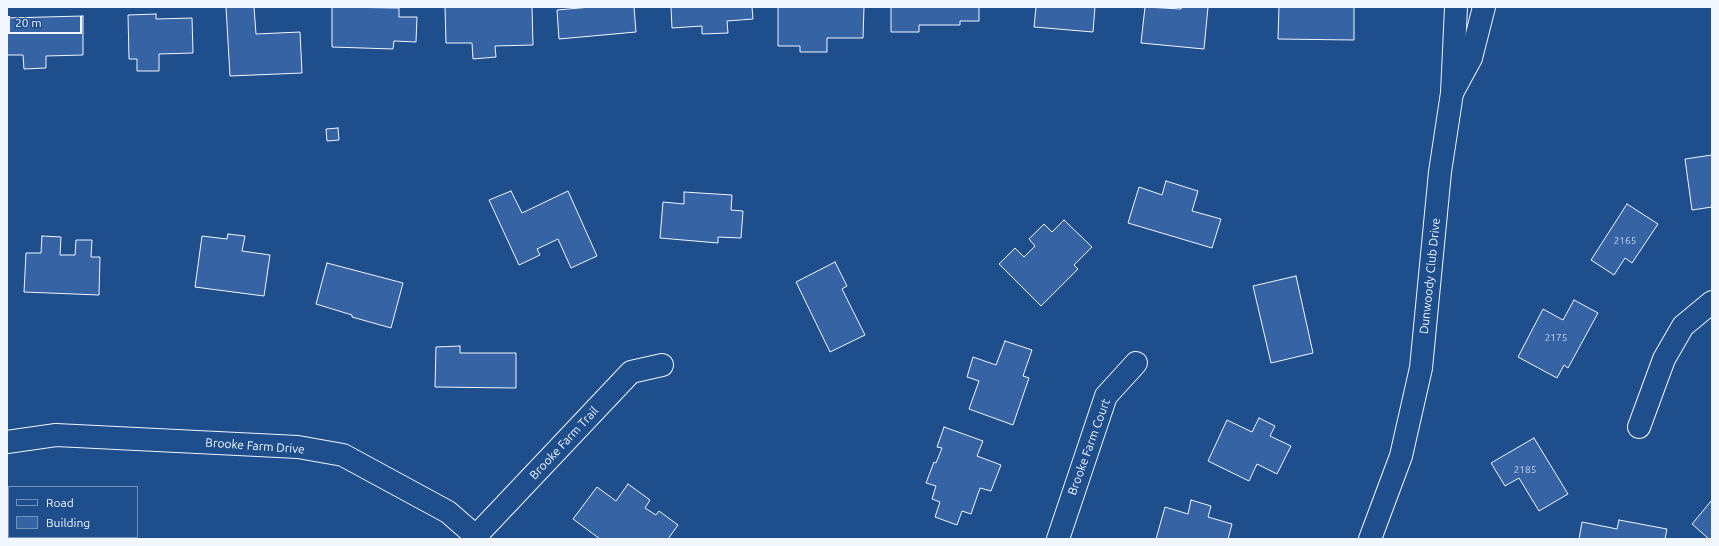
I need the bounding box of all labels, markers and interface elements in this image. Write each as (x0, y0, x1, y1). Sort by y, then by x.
scale bar (10, 8, 84, 34)
text: 20 m (15, 16, 42, 29)
street label: Dunwoody Club Drive (1417, 217, 1443, 335)
house number: 2165 (1614, 235, 1636, 247)
house number: 2175 (1545, 332, 1567, 344)
street label: Brooke Farm Court (1065, 397, 1113, 497)
street label: Brooke Farm Trail (527, 404, 601, 482)
street label: Brooke Farm Drive (205, 435, 305, 457)
house number: 2185 (1514, 464, 1536, 476)
legend (8, 486, 138, 538)
text: Road (46, 496, 74, 509)
text: Building (46, 516, 90, 529)

